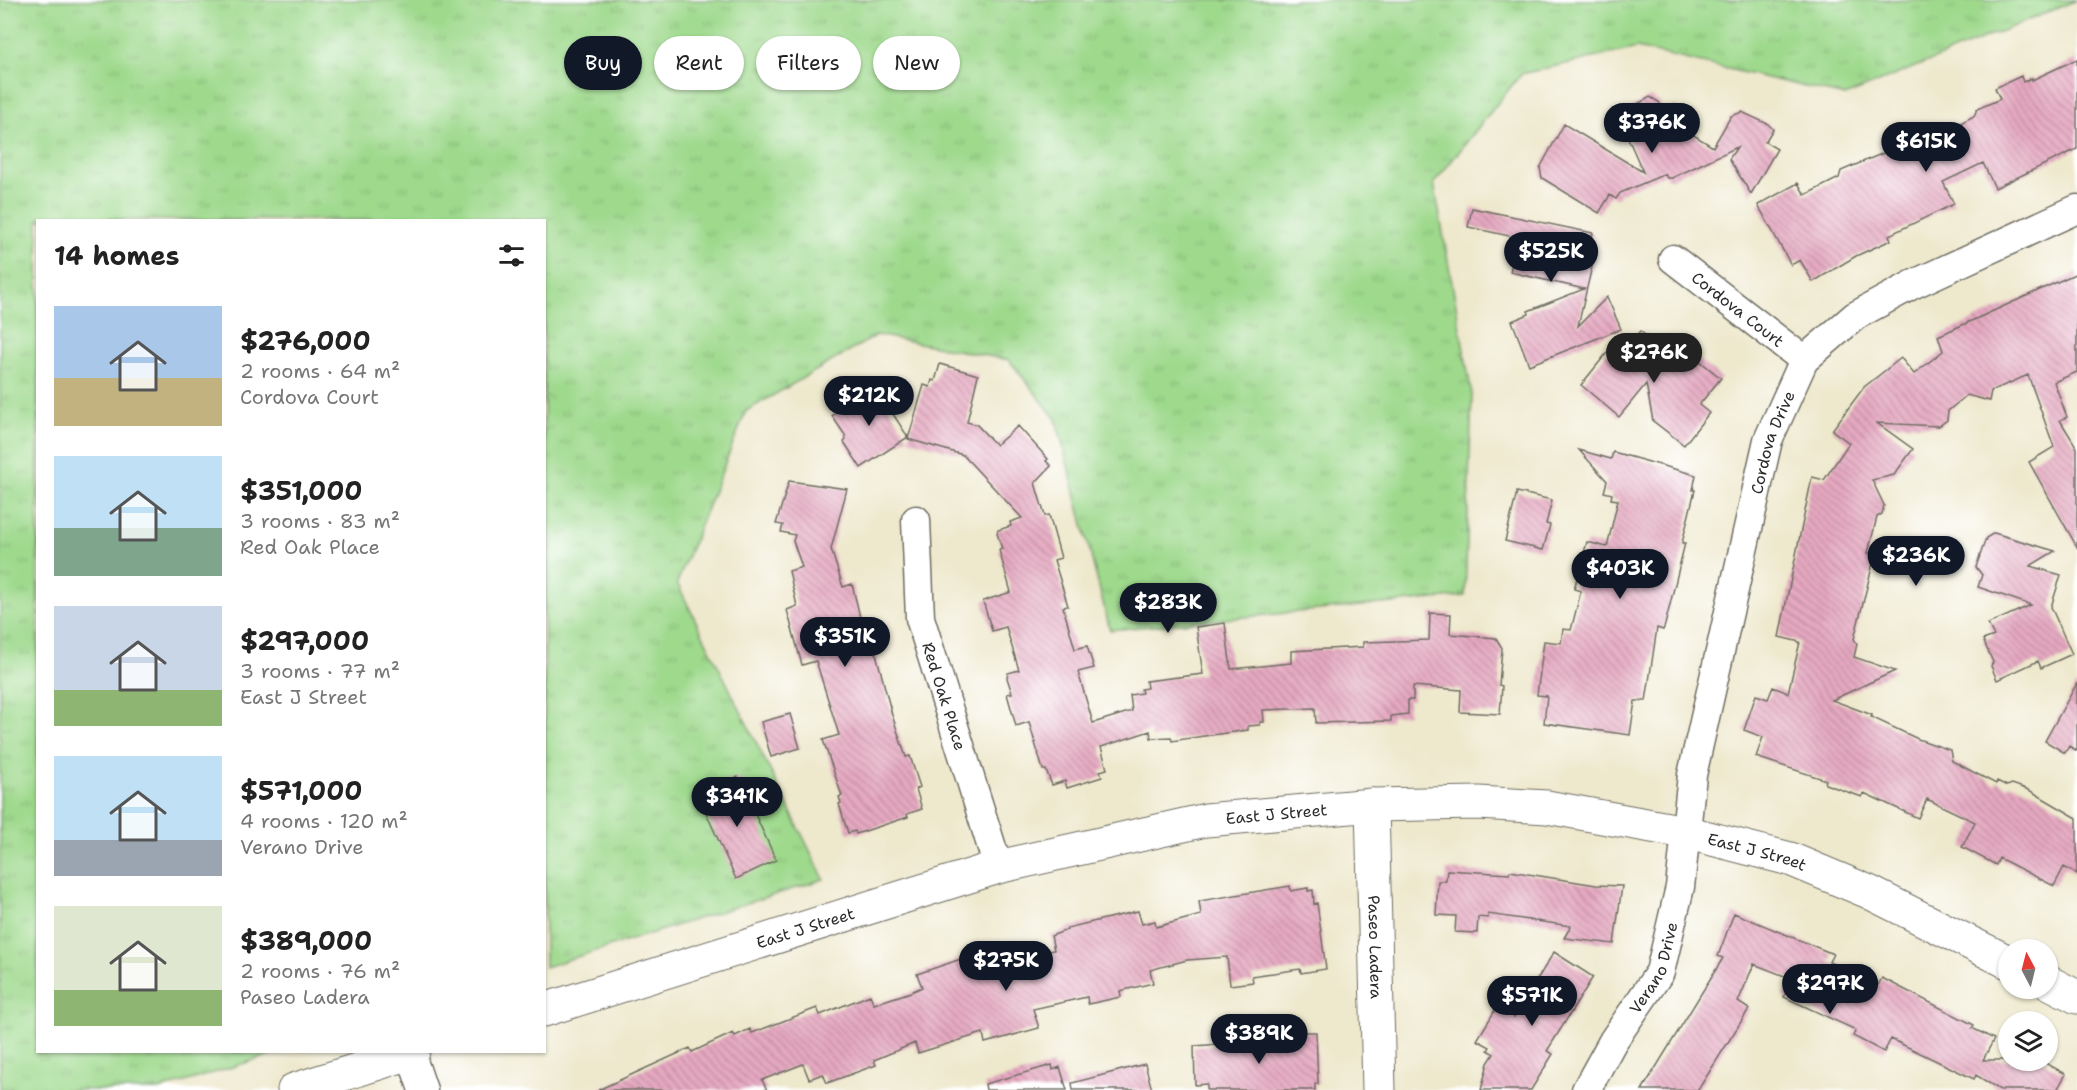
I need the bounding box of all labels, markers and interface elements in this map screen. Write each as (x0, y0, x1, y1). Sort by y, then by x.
chip: Buy (564, 36, 642, 90)
chip: Rent (654, 36, 744, 90)
chip: Filters (756, 36, 861, 90)
chip: New (873, 36, 960, 90)
pin: $376K (1610, 103, 1694, 154)
text: $376K (1618, 109, 1686, 135)
pin: $615K (1884, 122, 1968, 173)
text: $615K (1895, 128, 1957, 154)
pin: $525K (1509, 232, 1593, 283)
text: 14 homes (54, 238, 180, 273)
text: $525K (1518, 238, 1584, 264)
icon: filters (495, 239, 528, 272)
street label: Cordova Court (1687, 267, 1788, 352)
text: $276,000 (240, 323, 371, 358)
icon: home (102, 330, 174, 402)
pin: $276K (1612, 333, 1696, 384)
text: $276K (1620, 339, 1688, 365)
text: 2 rooms · 64 m² (240, 358, 400, 384)
pin: $212K (827, 376, 911, 427)
text: $212K (838, 382, 900, 408)
text: Cordova Court (240, 384, 379, 410)
street label: Cordova Drive (1746, 387, 1800, 496)
text: $351,000 (240, 473, 363, 508)
icon: home (102, 480, 174, 552)
text: 3 rooms · 83 m² (240, 508, 400, 534)
text: Red Oak Place (240, 534, 380, 560)
pin: $236K (1874, 536, 1958, 587)
text: $236K (1882, 542, 1950, 568)
pin: $403K (1578, 549, 1662, 600)
text: $403K (1586, 555, 1654, 581)
pin: $283K (1126, 583, 1210, 634)
text: $283K (1134, 589, 1202, 615)
pin: $351K (803, 617, 887, 668)
text: $297,000 (240, 623, 369, 658)
text: $351K (814, 623, 876, 649)
icon: home (102, 630, 174, 702)
street label: Red Oak Place (917, 640, 971, 753)
text: 3 rooms · 77 m² (240, 658, 400, 684)
text: East J Street (240, 684, 367, 710)
text: $571,000 (240, 773, 363, 808)
pin: $341K (695, 777, 779, 828)
icon: home (102, 780, 174, 852)
text: $341K (706, 783, 768, 809)
street label: East J Street (1225, 799, 1328, 829)
text: 4 rooms · 120 m² (240, 808, 408, 834)
street label: East J Street (1705, 828, 1810, 876)
text: Verano Drive (240, 834, 364, 860)
street label: Paseo Ladera (1363, 895, 1387, 999)
street label: East J Street (754, 903, 857, 953)
street label: Verano Drive (1625, 920, 1682, 1018)
text: $389,000 (240, 923, 372, 958)
icon: home (102, 930, 174, 1002)
north arrow (1998, 939, 2058, 999)
map controls (1998, 939, 2058, 1071)
pin: $275K (964, 941, 1048, 992)
text: $275K (973, 947, 1039, 973)
text: 2 rooms · 76 m² (240, 958, 400, 984)
pin: $297K (1788, 964, 1872, 1015)
text: $297K (1796, 970, 1864, 996)
pin: $571K (1490, 976, 1574, 1027)
text: $571K (1501, 982, 1563, 1008)
text: Paseo Ladera (240, 984, 370, 1010)
button: layers (1998, 1011, 2058, 1071)
pin: $389K (1217, 1014, 1301, 1065)
text: $389K (1225, 1020, 1293, 1046)

